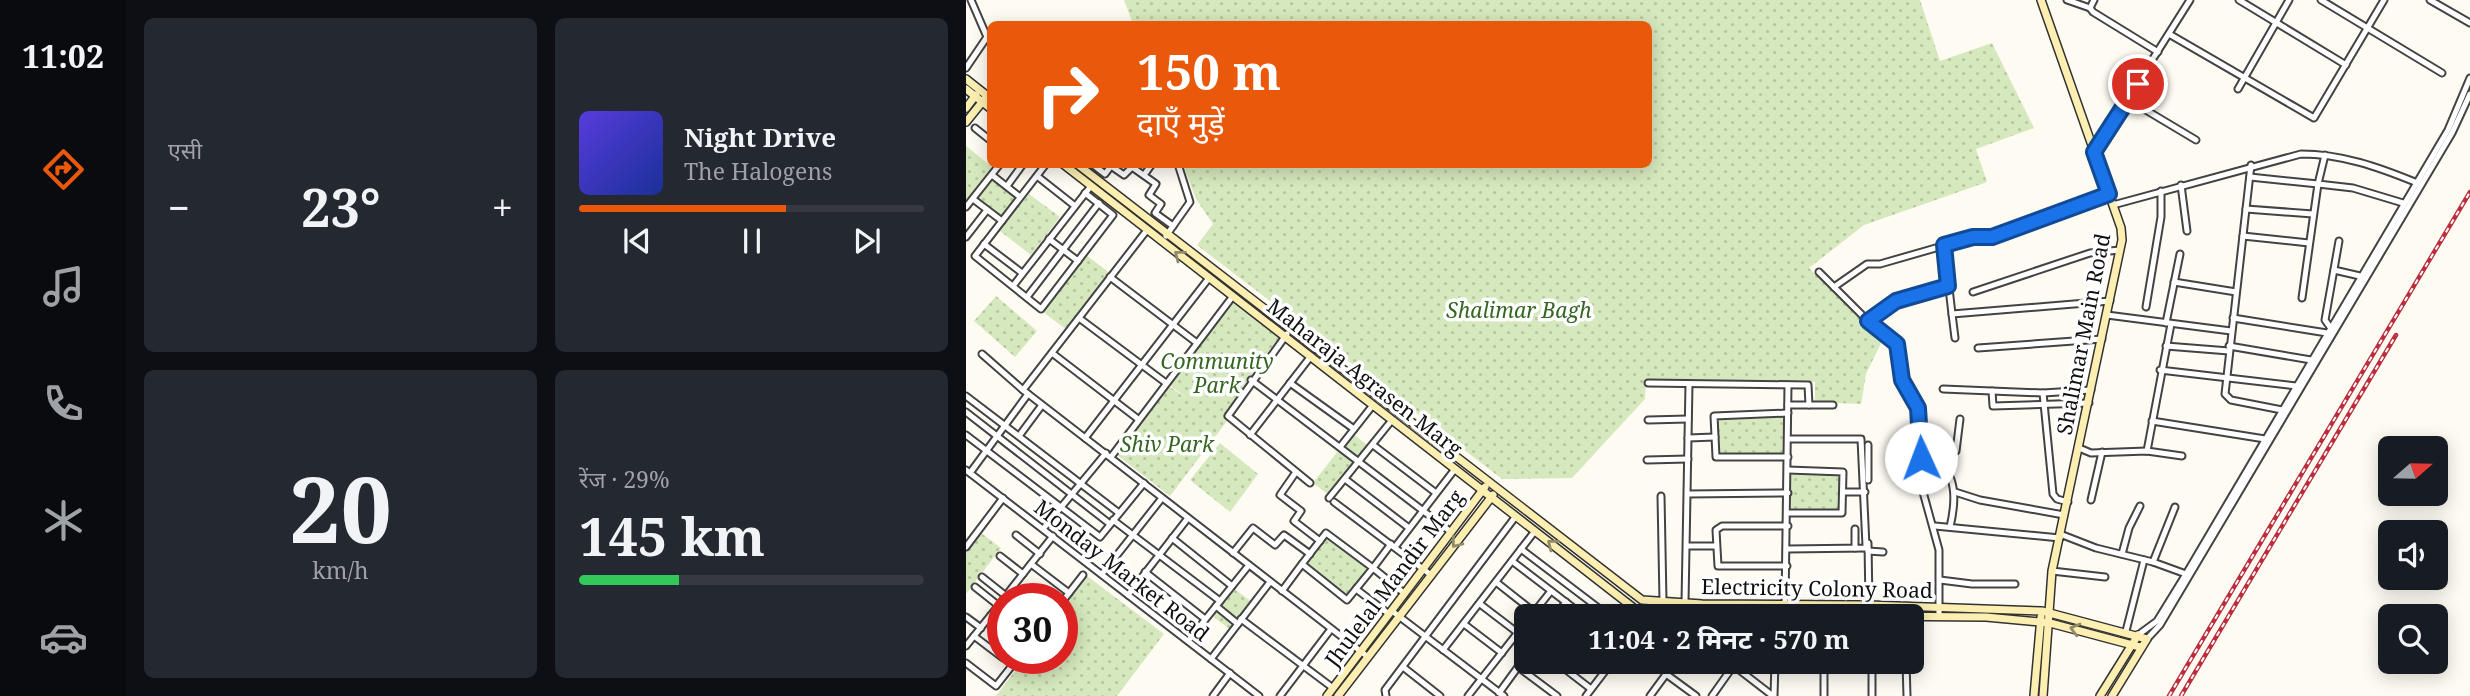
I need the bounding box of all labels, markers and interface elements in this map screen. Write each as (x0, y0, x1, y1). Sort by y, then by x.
text: 11:02 (22, 34, 104, 77)
text: 150 m (1137, 38, 1281, 104)
icon: right (1022, 49, 1113, 140)
pin (2108, 54, 2168, 114)
icon: arrive (2119, 65, 2157, 103)
text: दाएँ मुड़ें (1137, 101, 1225, 144)
text: Night Drive (684, 119, 836, 155)
text: एसी (168, 134, 202, 166)
icon: directions (39, 145, 88, 194)
text: The Halogens (684, 155, 832, 187)
text: 23° (301, 171, 381, 242)
text: − (168, 181, 190, 233)
text: + (492, 181, 513, 233)
icon: previous (618, 222, 656, 260)
icon: pause (733, 222, 771, 260)
icon: next (848, 222, 886, 260)
street label: Shalimar Main Road (2050, 231, 2116, 437)
one-way arrow (1174, 250, 1187, 263)
icon: music (39, 262, 88, 311)
street label: Maharaja Agrasen Marg (1261, 292, 1469, 463)
park label: Shalimar Bagh (1446, 296, 1592, 324)
park label: Community Park (1160, 347, 1274, 399)
icon: phone (39, 379, 88, 428)
position arrow (1884, 421, 1958, 495)
park label: Shiv Park (1120, 430, 1215, 458)
north arrow (2378, 436, 2448, 506)
map controls (2378, 436, 2448, 674)
text: 20 (289, 446, 392, 570)
text: रेंज · 29% (579, 463, 670, 495)
street label: Jhulelal Mandir Marg (1318, 483, 1470, 673)
street label: Monday Market Road (1029, 493, 1215, 647)
icon: climate (39, 496, 88, 545)
text: 145 km (579, 500, 765, 571)
button: sound (2378, 520, 2448, 590)
one-way arrow (1452, 535, 1465, 547)
one-way arrow (1548, 540, 1560, 553)
text: km/h (312, 554, 369, 586)
street label: Electricity Colony Road (1701, 572, 1933, 604)
speed limit sign: 30 (987, 583, 1078, 674)
button: search (2378, 604, 2448, 674)
icon: car (39, 613, 88, 662)
text: 11:04 · 2 मिनट · 570 m (1588, 621, 1850, 657)
one-way arrow (2069, 623, 2081, 637)

